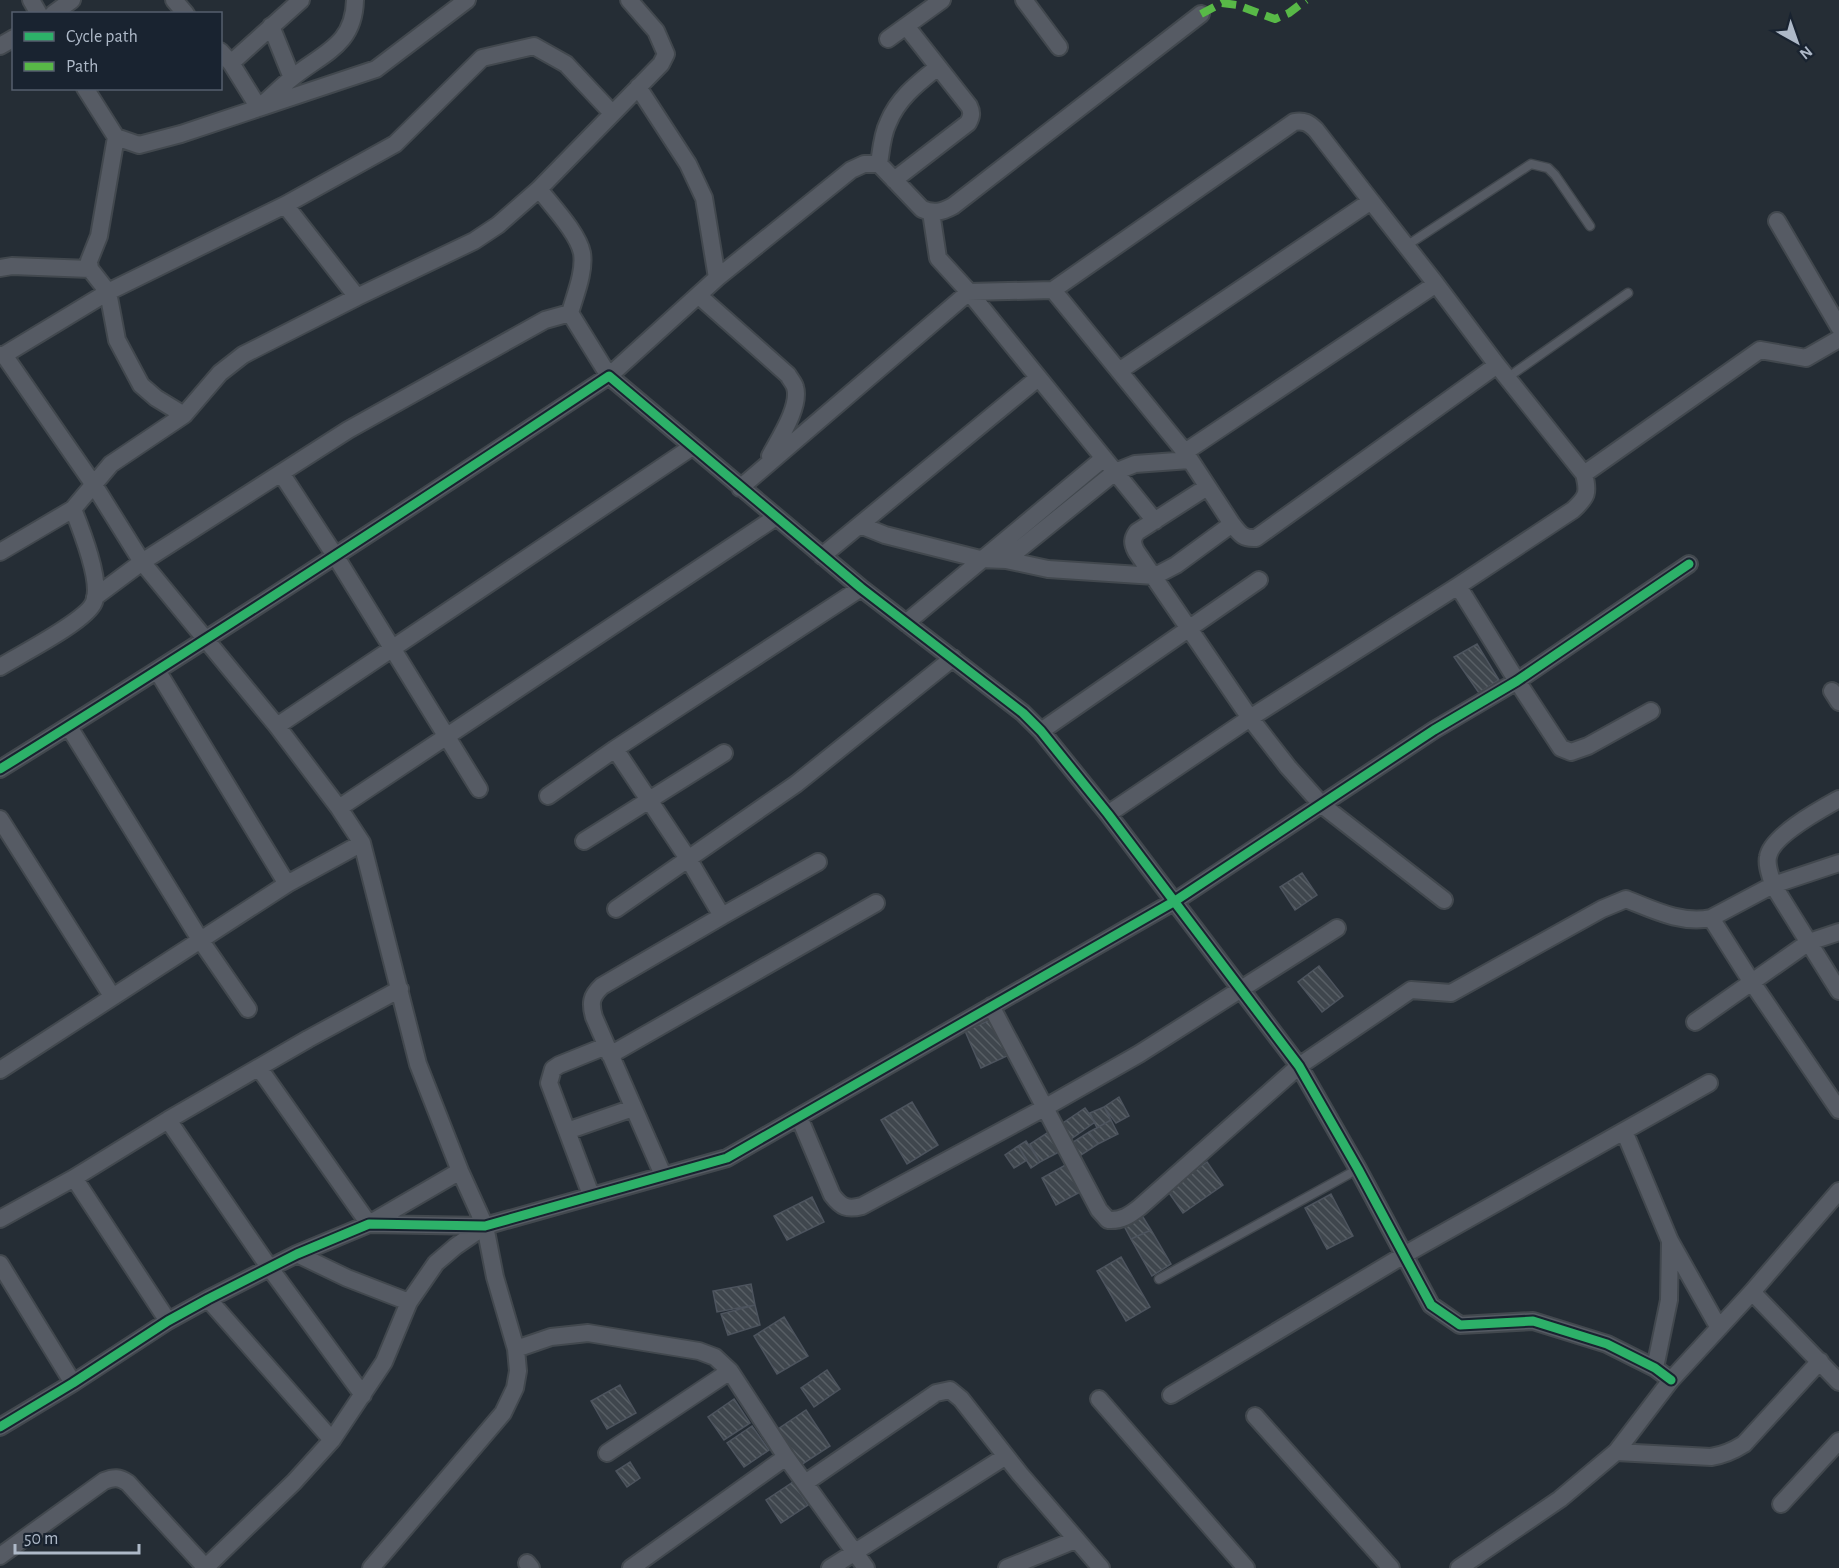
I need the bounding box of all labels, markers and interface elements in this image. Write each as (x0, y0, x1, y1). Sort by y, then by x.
legend (12, 12, 222, 90)
north arrow (1767, 12, 1827, 72)
text: Cycle path (66, 28, 138, 46)
text: N (1797, 43, 1815, 62)
text: Path (66, 58, 98, 76)
scale bar (15, 1517, 140, 1555)
text: 50 m (24, 1530, 58, 1548)

